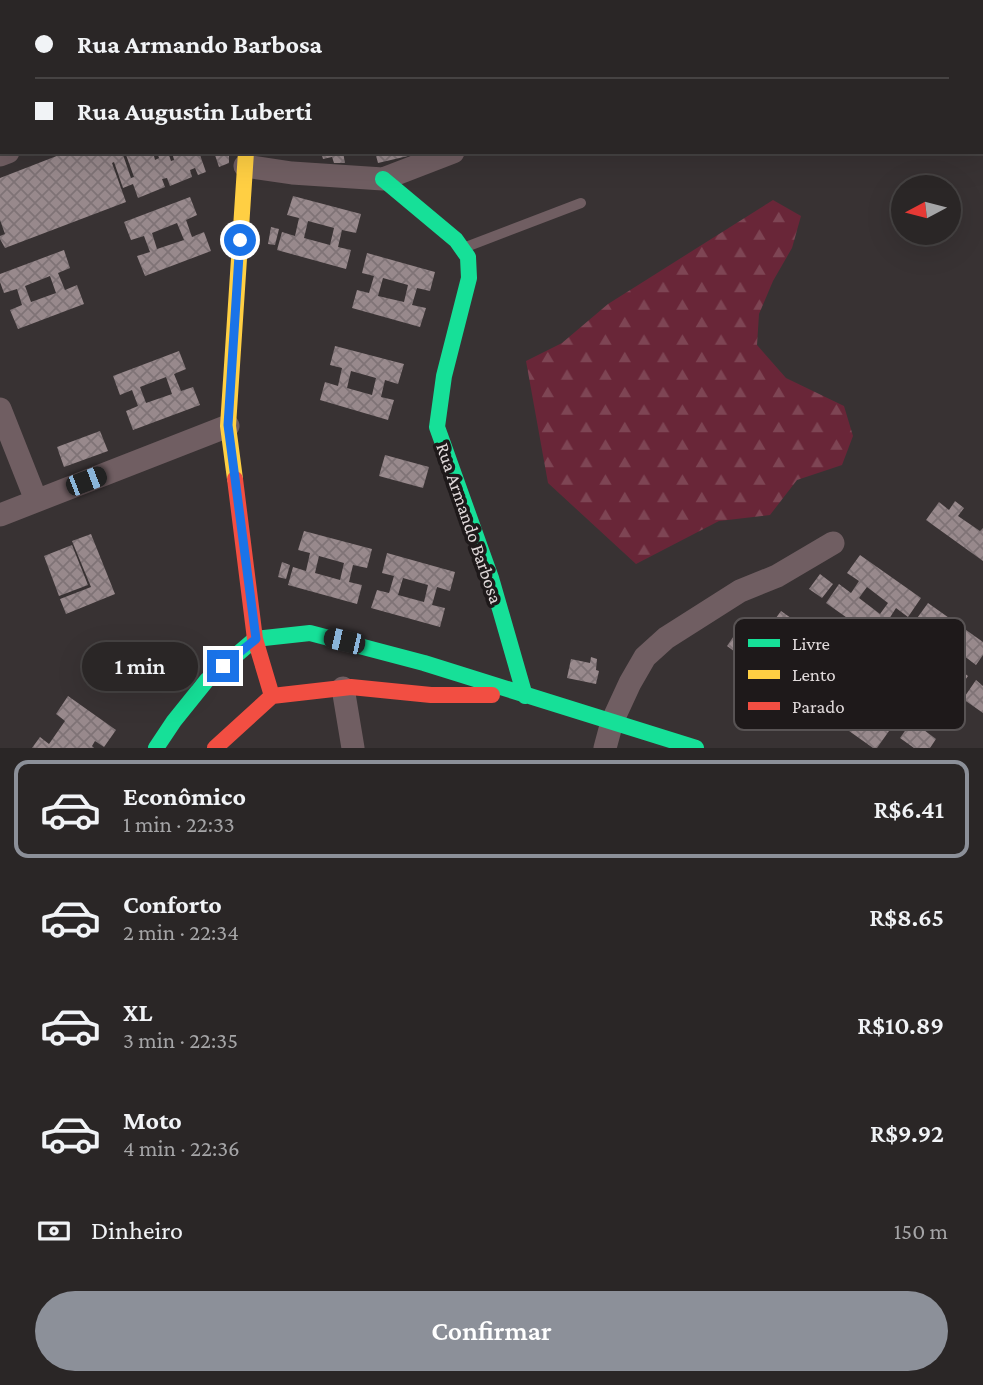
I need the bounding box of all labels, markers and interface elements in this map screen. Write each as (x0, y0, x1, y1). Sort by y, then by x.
text: Rua Armando Barbosa (77, 30, 322, 59)
text: Rua Augustin Luberti (77, 97, 312, 126)
north arrow (891, 175, 961, 245)
map controls (891, 175, 961, 245)
route start (224, 224, 256, 256)
street label: Rua Armando Barbosa (432, 440, 507, 607)
car (63, 464, 110, 498)
legend (734, 618, 965, 730)
car (322, 626, 367, 656)
text: Livre (792, 633, 830, 654)
callout: 1 min (83, 642, 198, 690)
route end (207, 650, 239, 682)
text: 1 min (114, 653, 166, 679)
text: Lento (792, 664, 836, 685)
text: Parado (792, 696, 845, 717)
icon: car (39, 778, 102, 841)
text: Econômico (123, 782, 246, 811)
text: R$6.41 (873, 795, 944, 824)
text: 1 min · 22:33 (123, 811, 235, 837)
icon: car (39, 886, 102, 949)
text: Conforto (123, 890, 222, 919)
text: R$8.65 (869, 903, 944, 932)
text: 2 min · 22:34 (123, 919, 239, 945)
icon: car (39, 994, 102, 1057)
text: XL (123, 998, 152, 1027)
text: R$10.89 (857, 1011, 944, 1040)
text: 3 min · 22:35 (123, 1027, 238, 1053)
icon: car (39, 1102, 102, 1165)
text: Moto (123, 1106, 182, 1135)
text: R$9.92 (870, 1119, 944, 1148)
text: 4 min · 22:36 (123, 1135, 240, 1161)
icon: cash (35, 1212, 73, 1250)
text: Dinheiro (91, 1216, 183, 1245)
text: 150 m (894, 1218, 948, 1244)
button: Confirmar (35, 1291, 948, 1371)

